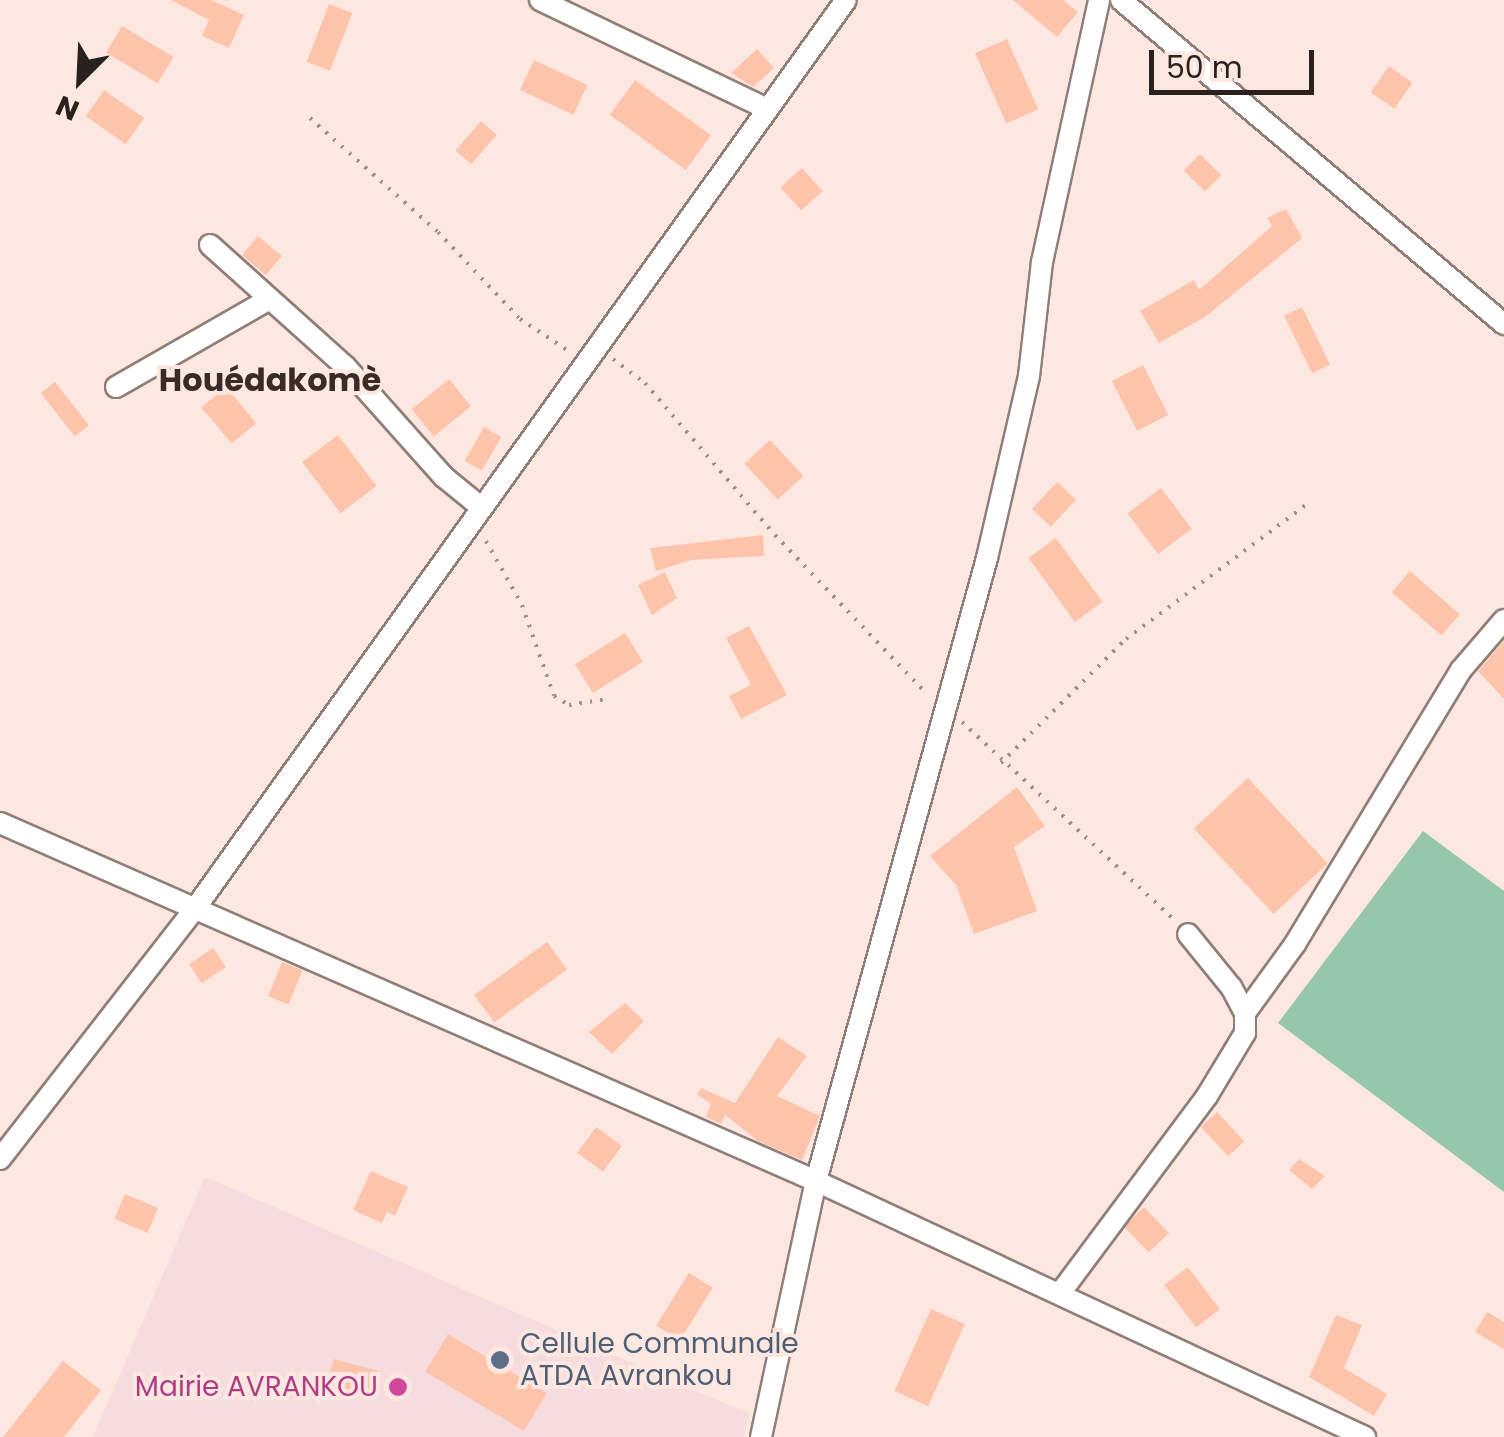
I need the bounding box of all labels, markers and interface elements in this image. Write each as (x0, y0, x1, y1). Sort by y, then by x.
north arrow (30, 30, 130, 130)
scale bar (1154, 30, 1319, 92)
text: 50 m (1166, 46, 1243, 89)
text: N (50, 86, 85, 130)
district label: Houédakomè (159, 361, 381, 399)
place label: Cellule Communale ATDA Avrankou (520, 1327, 799, 1393)
marker: Cellule Communale ATDA Avrankou (489, 1349, 511, 1371)
place label: Mairie AVRANKOU (135, 1370, 378, 1404)
marker: Mairie AVRANKOU (387, 1376, 409, 1398)

